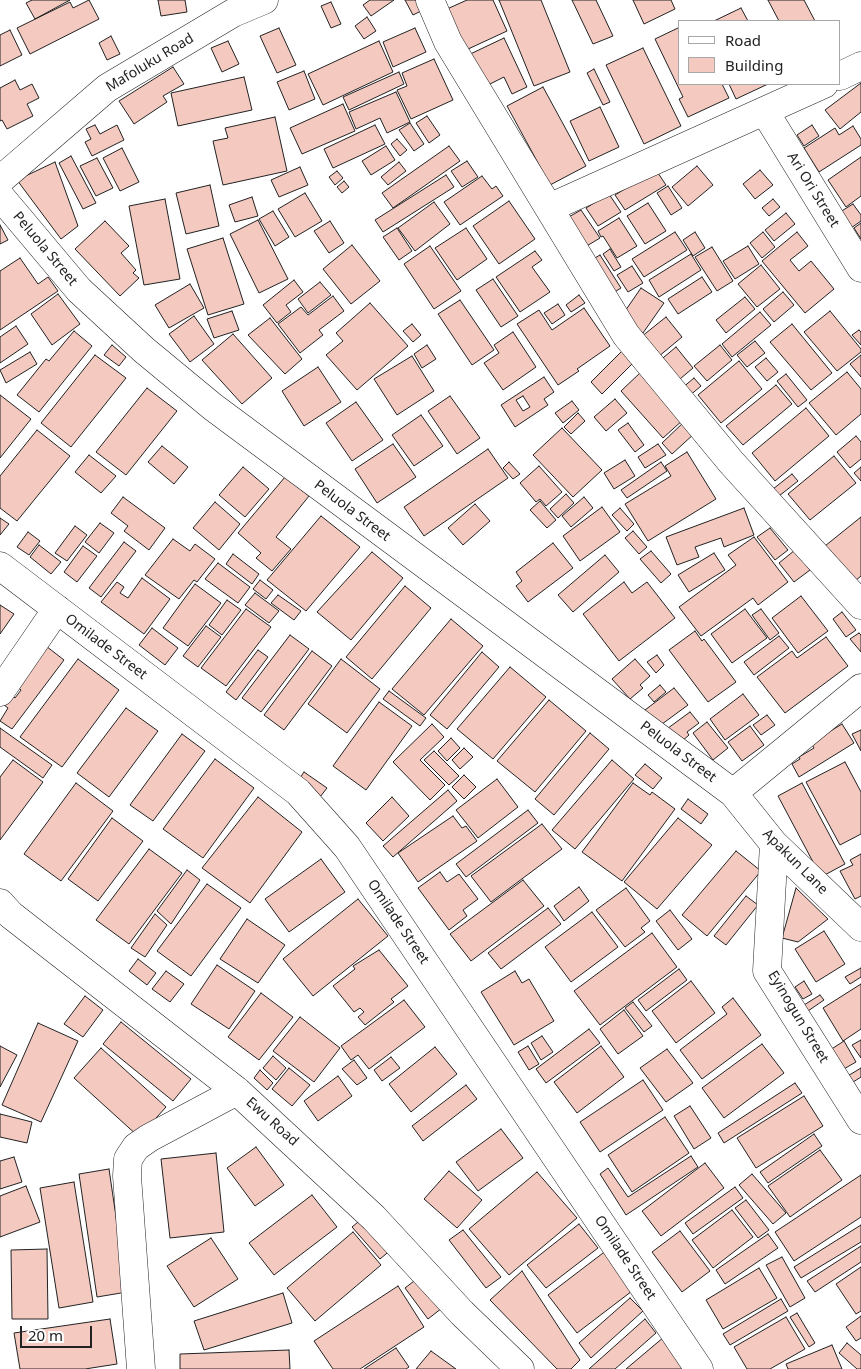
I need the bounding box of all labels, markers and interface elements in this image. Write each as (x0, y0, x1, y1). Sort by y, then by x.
legend (678, 20, 841, 85)
street label: Mafoluku Road (103, 30, 197, 96)
text: Road (725, 30, 761, 50)
text: Building (725, 55, 783, 75)
street label: Ari Ori Street (783, 149, 843, 231)
street label: Peluola Street (9, 209, 81, 289)
street label: Peluola Street (310, 477, 394, 545)
street label: Omilade Street (62, 611, 150, 683)
street label: Peluola Street (636, 718, 720, 786)
street label: Apakun Lane (759, 826, 831, 898)
street label: Omilade Street (364, 877, 432, 967)
street label: Eyinogun Street (764, 968, 832, 1066)
street label: Ewu Road (242, 1094, 302, 1150)
street label: Omilade Street (591, 1213, 659, 1303)
scale bar (22, 1316, 95, 1348)
text: 20 m (28, 1325, 63, 1345)

